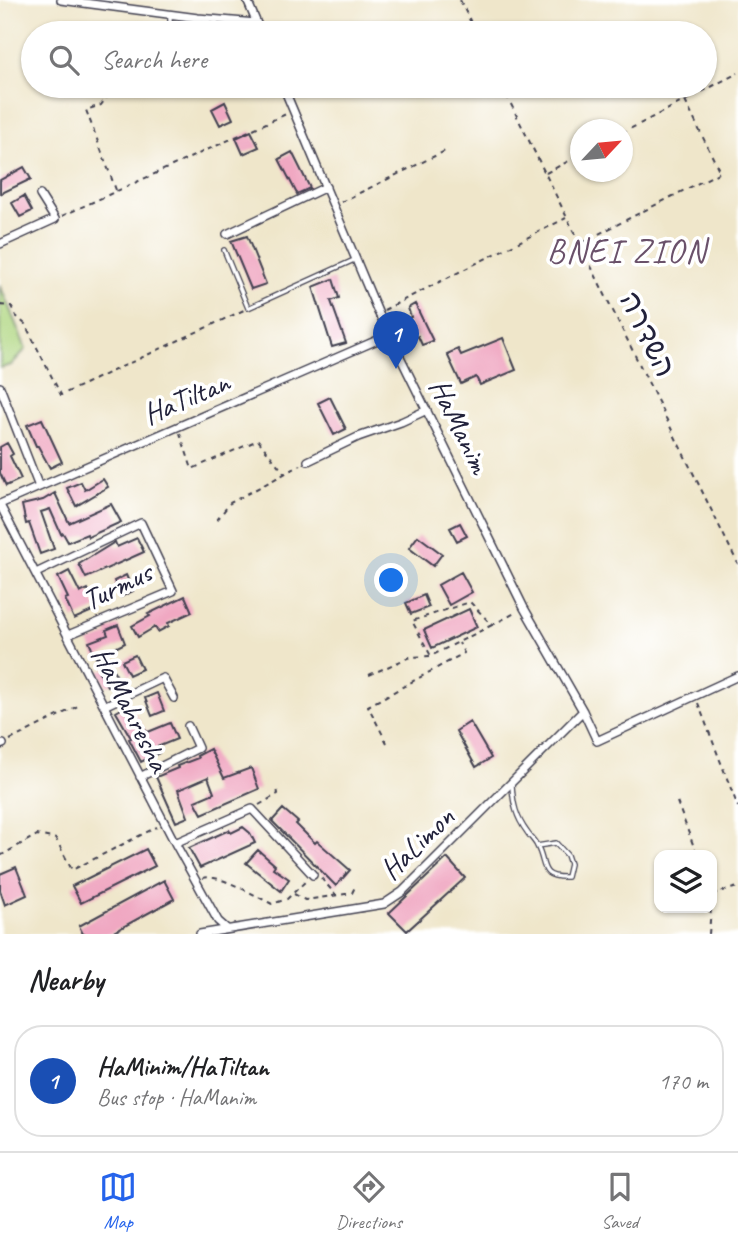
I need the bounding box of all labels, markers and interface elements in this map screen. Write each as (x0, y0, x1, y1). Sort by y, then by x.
search box (21, 21, 717, 98)
icon: search (45, 41, 83, 79)
text: Search here (101, 43, 207, 76)
north arrow (570, 119, 633, 182)
district label: BNEI ZION (547, 230, 710, 272)
street label: השדרה (611, 285, 685, 383)
pin: 1 (373, 311, 419, 369)
street label: HaTiltan (137, 362, 236, 433)
street label: HaManim (421, 372, 500, 481)
street label: Turmus (76, 552, 160, 619)
your location (374, 563, 408, 597)
street label: HaMahresha (83, 640, 180, 780)
street label: HaLimon (372, 798, 463, 888)
map controls (654, 850, 717, 913)
button: layers (654, 850, 717, 913)
text: Nearby (28, 961, 104, 999)
text: HaMinim/HaTiltan (97, 1050, 269, 1083)
text: 1 (48, 1067, 58, 1096)
text: 170 m (659, 1067, 708, 1096)
text: Bus stop · HaManim (97, 1083, 256, 1112)
tab: Map (99, 1168, 137, 1234)
tab: Directions (336, 1168, 402, 1234)
tab: Saved (601, 1168, 639, 1234)

